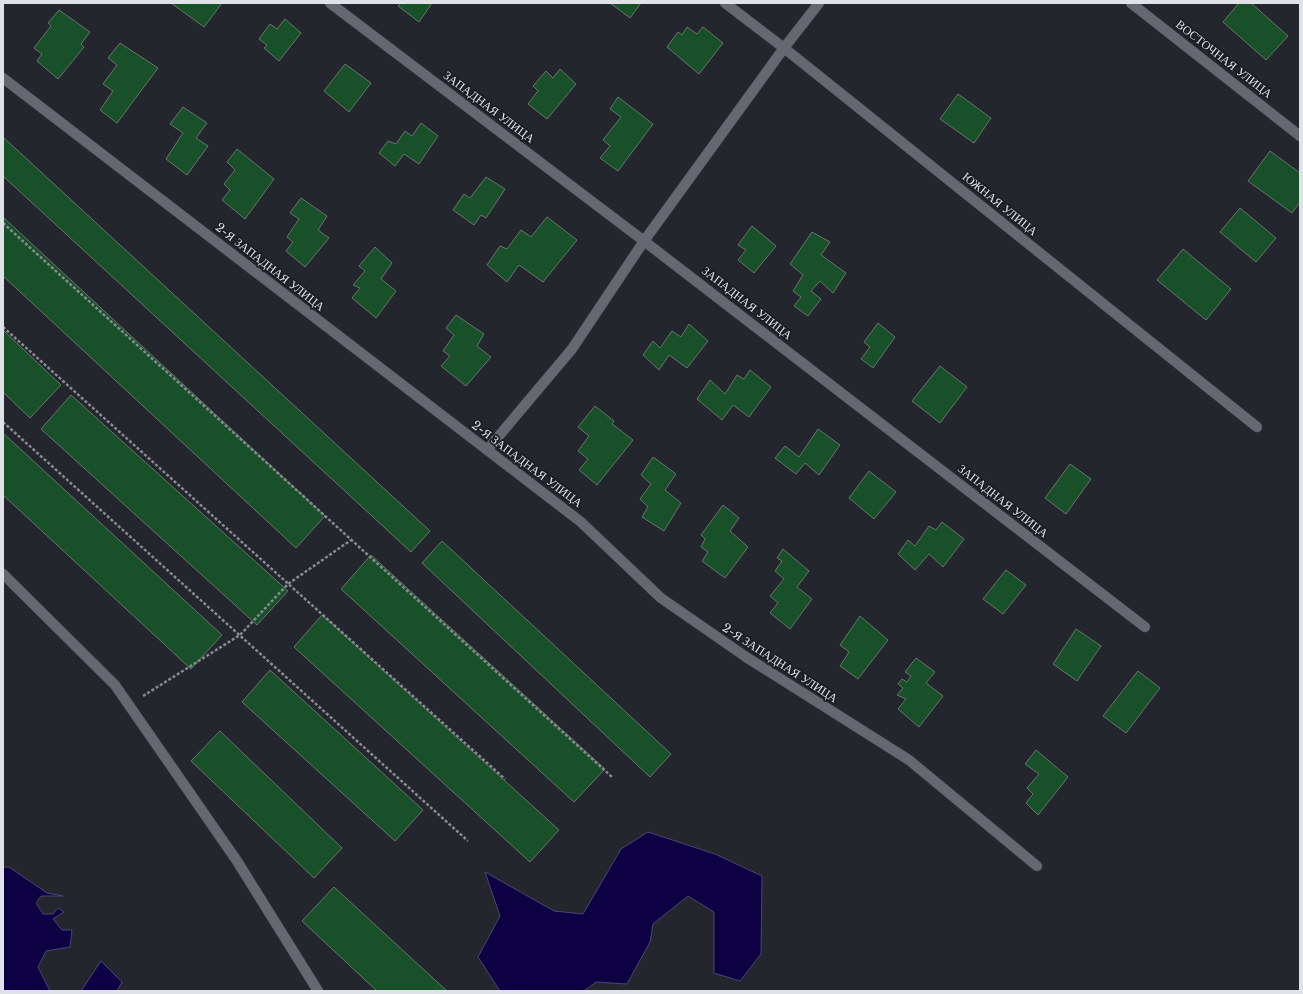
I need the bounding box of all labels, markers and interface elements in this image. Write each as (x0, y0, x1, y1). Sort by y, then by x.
street label: ВОСТОЧНАЯ УЛИЦА (1173, 16, 1276, 101)
street label: ЗАПАДНАЯ УЛИЦА (441, 67, 538, 146)
street label: ЮЖНАЯ УЛИЦА (960, 169, 1041, 239)
street label: 2-Я ЗАПАДНАЯ УЛИЦА (213, 219, 328, 314)
street label: ЗАПАДНАЯ УЛИЦА (699, 263, 796, 343)
street label: 2-Я ЗАПАДНАЯ УЛИЦА (469, 417, 586, 510)
street label: ЗАПАДНАЯ УЛИЦА (955, 461, 1052, 541)
street label: 2-Я ЗАПАДНАЯ УЛИЦА (720, 620, 841, 706)

